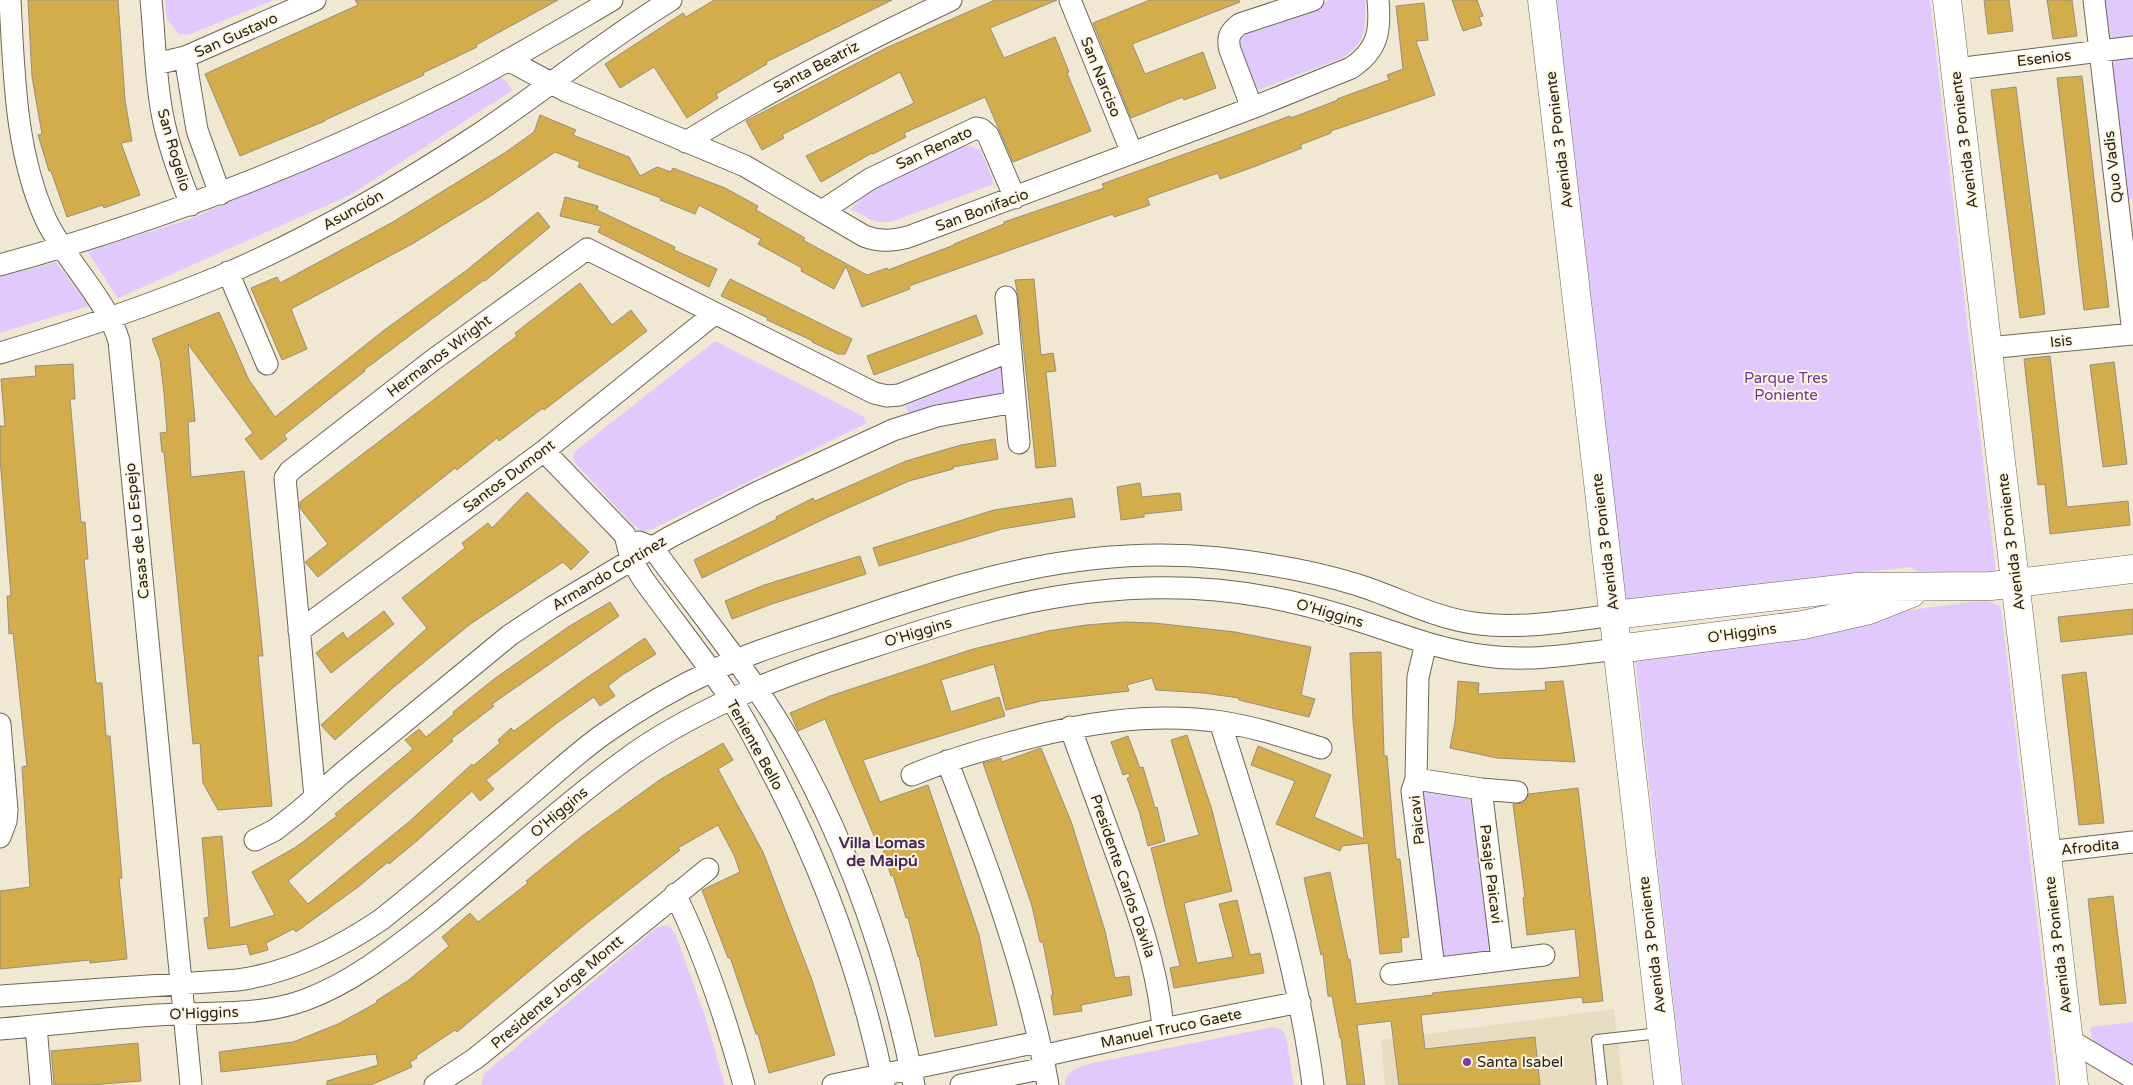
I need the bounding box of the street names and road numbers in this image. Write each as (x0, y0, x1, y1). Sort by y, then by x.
street label: San Gustavo (192, 9, 280, 61)
street label: San Narciso (1077, 34, 1125, 120)
street label: Santa Beatriz (770, 37, 862, 97)
street label: Esenios (2016, 46, 2072, 70)
street label: Avenida 3 Poniente (1542, 70, 1576, 210)
street label: Avenida 3 Poniente (1947, 70, 1981, 210)
street label: San Rogelio (154, 107, 194, 193)
street label: San Renato (893, 123, 975, 173)
street label: Quo Vadis (2100, 130, 2126, 204)
street label: San Bonifacio (933, 185, 1031, 235)
street label: Asunción (319, 186, 387, 234)
street label: Hermanos Wright (383, 311, 495, 401)
street label: Isis (2049, 331, 2073, 351)
street label: Santos Dumont (460, 435, 559, 516)
street label: Casas de Lo Espejo (121, 462, 153, 600)
street label: Avenida 3 Poniente (1588, 472, 1622, 612)
street label: Avenida 3 Poniente (1994, 472, 2028, 612)
street label: Armando Cortínez (549, 532, 669, 614)
street label: O'Higgins (1294, 595, 1366, 631)
street label: O'Higgins (882, 613, 954, 651)
street label: O'Higgins (1706, 619, 1778, 647)
street label: Teniente Bello (723, 697, 787, 793)
street label: O'Higgins (527, 783, 591, 841)
street label: Presidente Carlos Dávila (1087, 792, 1159, 960)
street label: Paicavi (1405, 794, 1429, 846)
street label: Pasaje Paicavi (1476, 823, 1506, 925)
street label: Afrodita (2060, 835, 2120, 859)
street label: Avenida 3 Poniente (1635, 875, 1669, 1015)
street label: Avenida 3 Poniente (2041, 875, 2075, 1015)
street label: Presidente Jorge Montt (487, 931, 627, 1053)
street label: O'Higgins (169, 1003, 239, 1023)
street label: Manuel Truco Gaete (1099, 1004, 1243, 1052)

